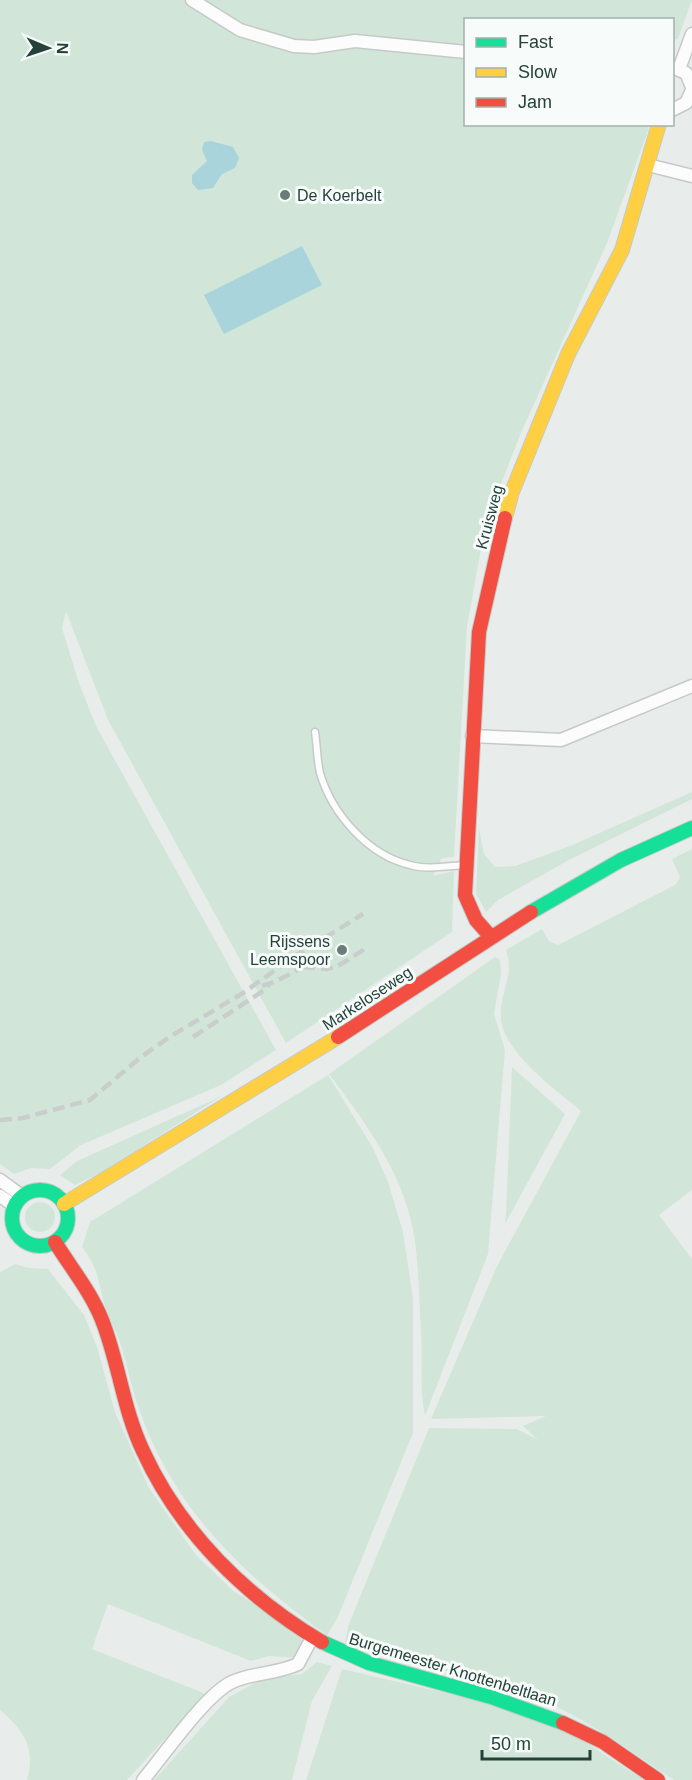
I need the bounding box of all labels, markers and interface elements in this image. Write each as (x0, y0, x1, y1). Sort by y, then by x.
north arrow (18, 18, 78, 78)
legend (464, 18, 674, 126)
text: Fast (518, 32, 553, 52)
text: N (54, 42, 71, 55)
text: Slow (518, 62, 558, 82)
text: Jam (518, 92, 552, 112)
place label: De Koerbelt (297, 187, 382, 204)
marker: De Koerbelt (278, 188, 292, 202)
street label: Kruisweg (473, 483, 506, 551)
place label: Rijssens Leemspoor (250, 933, 331, 968)
marker: Rijssens Leemspoor (335, 943, 349, 957)
street label: Markeloseweg (319, 963, 415, 1034)
street label: Burgemeester Knottenbeltlaan (347, 1630, 559, 1709)
scale bar (482, 1723, 590, 1761)
text: 50 m (491, 1734, 531, 1754)

